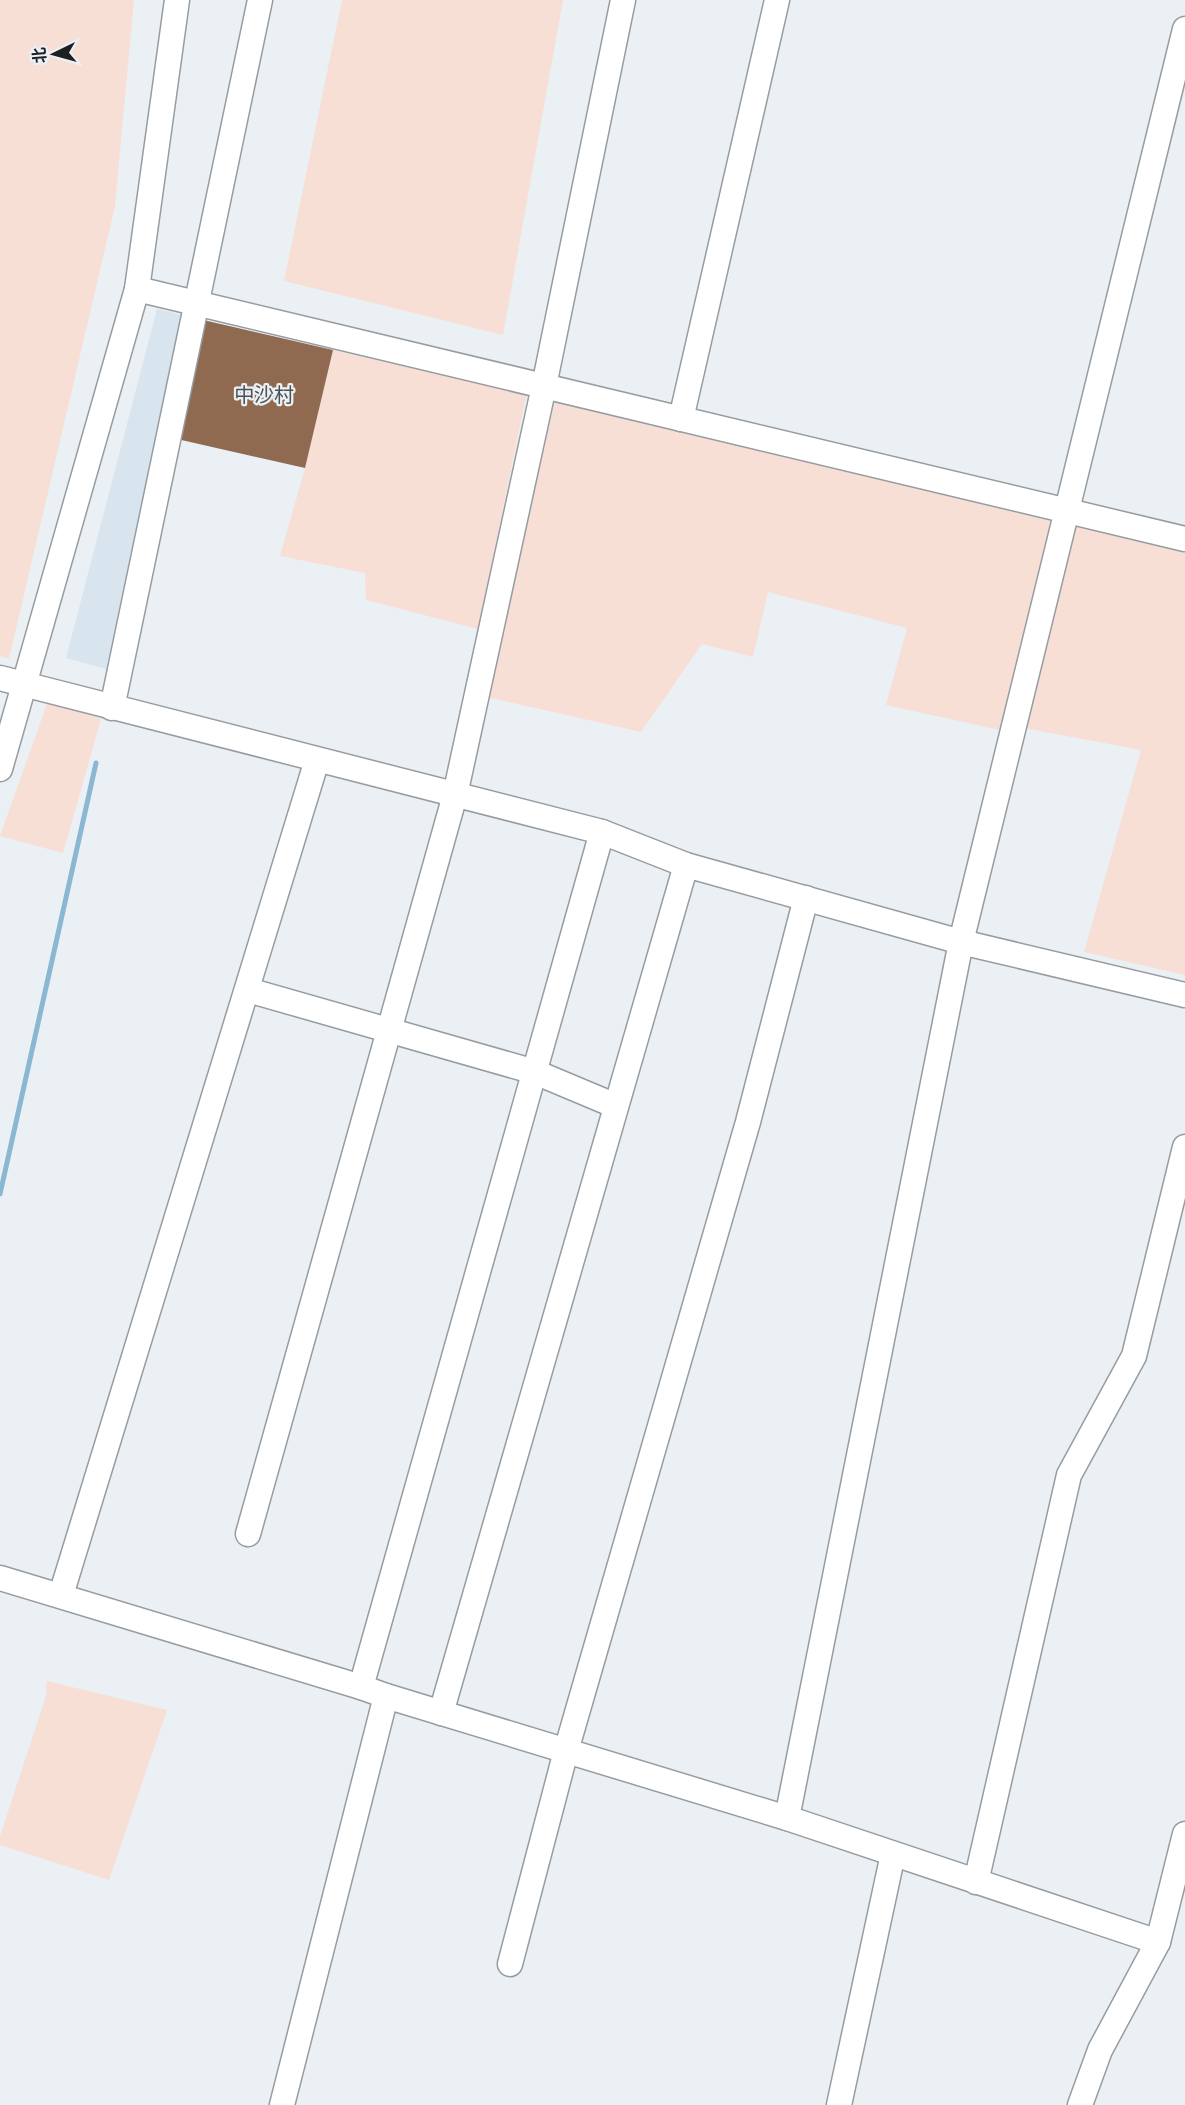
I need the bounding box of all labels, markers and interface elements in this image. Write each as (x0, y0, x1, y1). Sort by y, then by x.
north arrow (24, 24, 84, 84)
text: 北 (28, 46, 50, 64)
district label: 中沙村 (234, 383, 294, 407)

